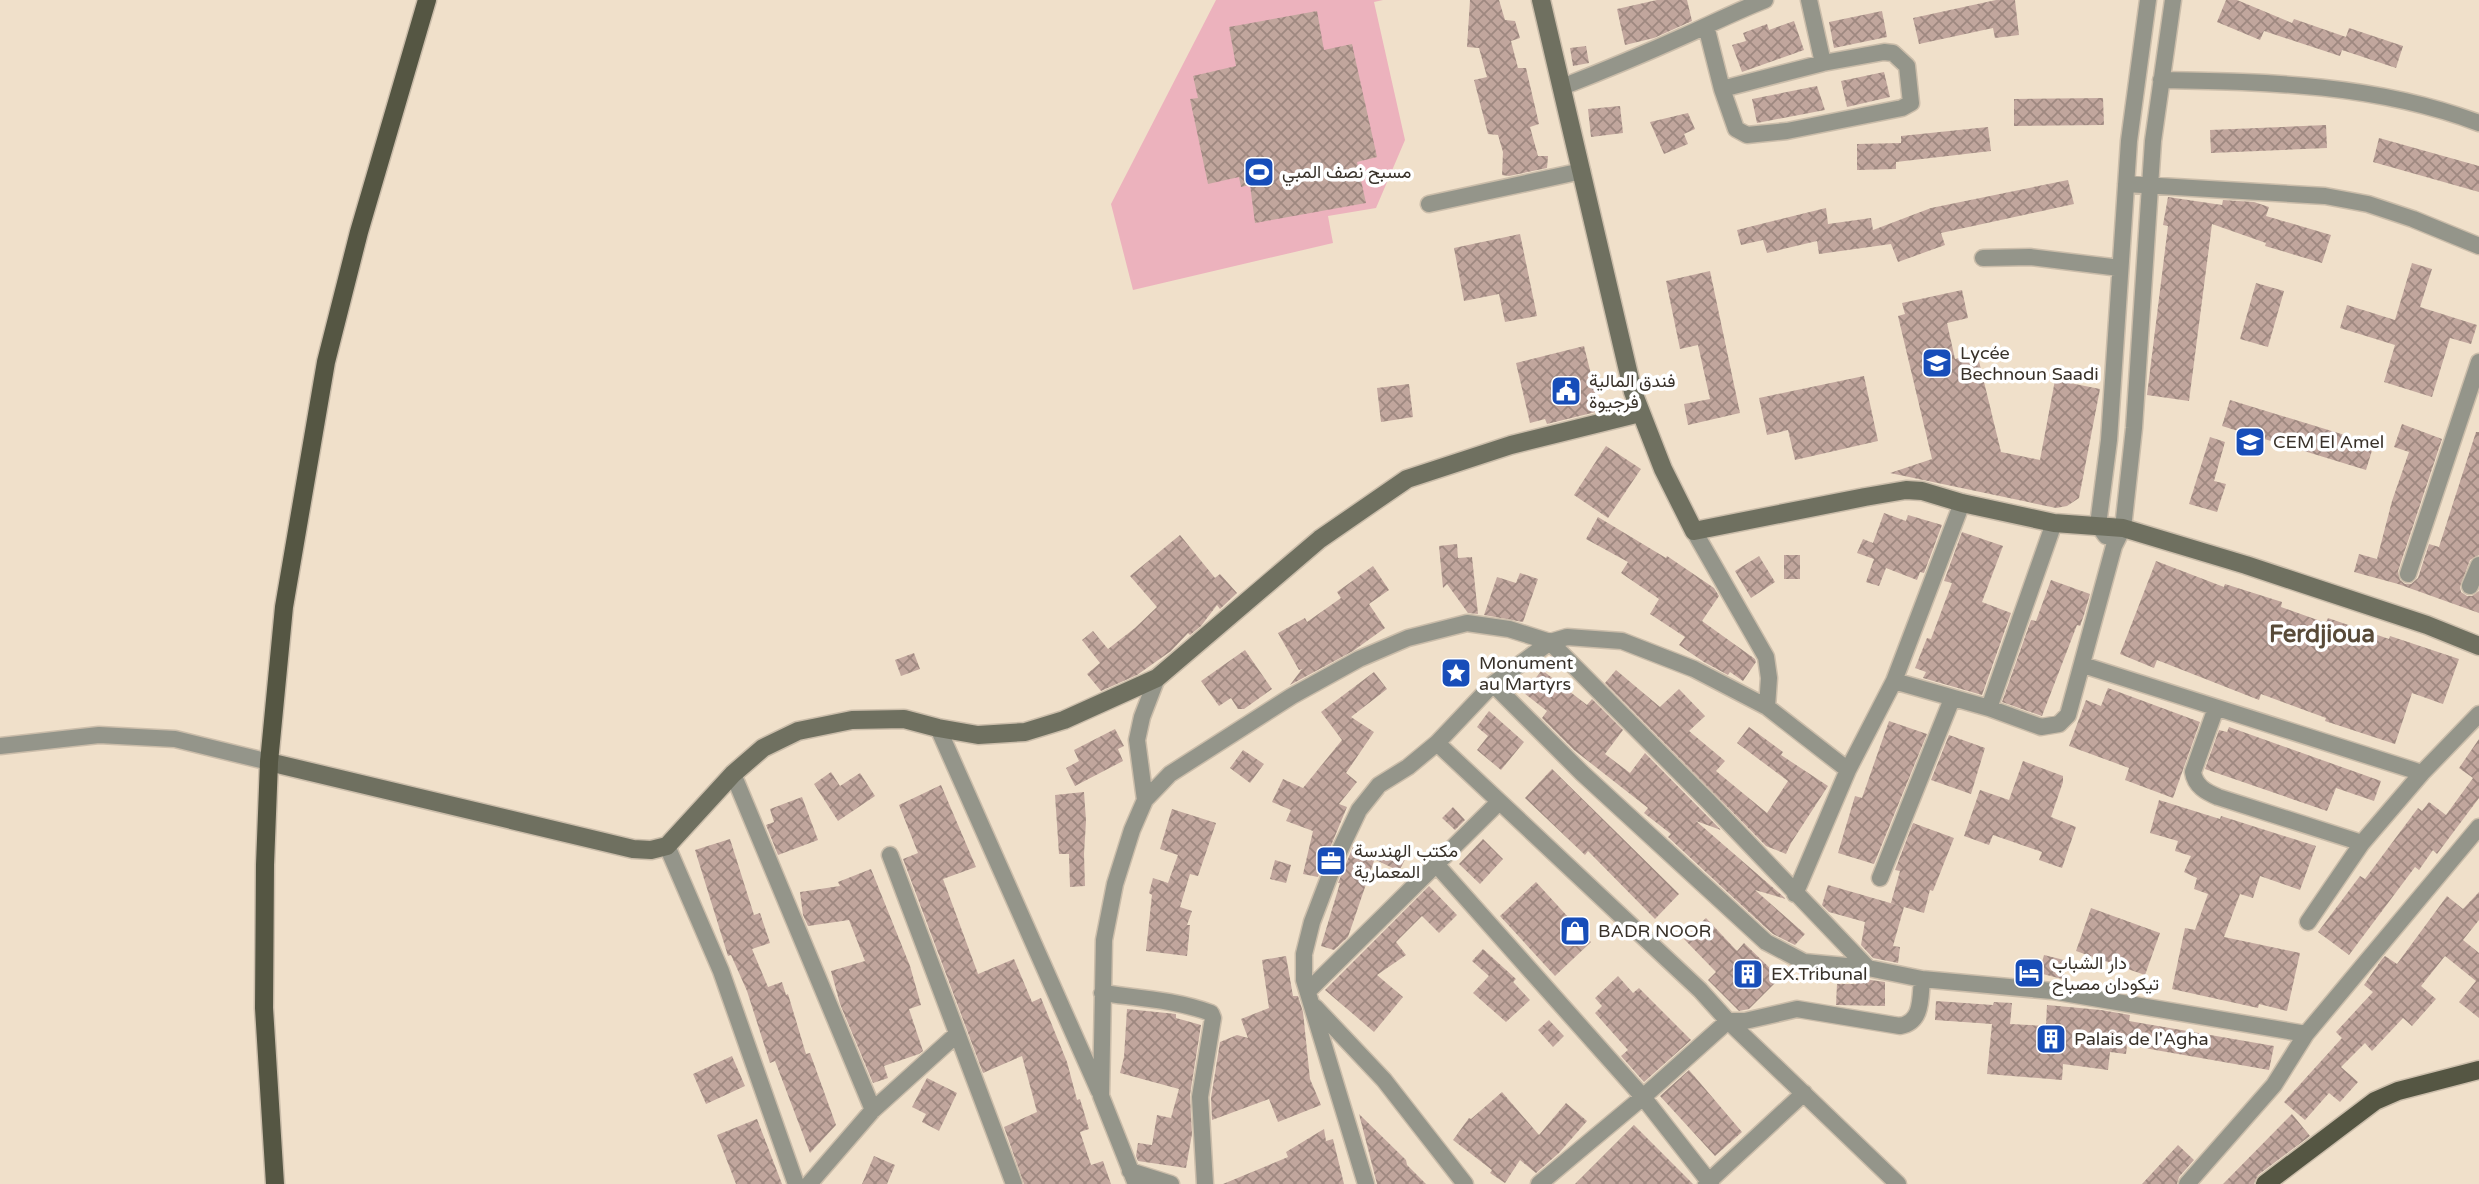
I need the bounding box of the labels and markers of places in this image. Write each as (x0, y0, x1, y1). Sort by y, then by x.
sports icon: مسبح نصف المبي (1242, 155, 1276, 189)
place label: مسبح نصف المبي (1282, 161, 1411, 187)
place label: Lycée Bechnoun Saadi (1960, 342, 2099, 385)
school or university icon: Lycée Bechnoun Saadi (1920, 346, 1954, 380)
place label: فندق المالية فرجيوة (1589, 370, 1675, 413)
public building icon: فندق المالية فرجيوة (1549, 374, 1583, 408)
school or university icon: CEM El Amel (2233, 425, 2267, 459)
place label: CEM El Amel (2273, 431, 2384, 453)
place label: Monument au Martyrs (1479, 652, 1573, 695)
place icon: Monument au Martyrs (1439, 656, 1473, 690)
place label: مكتب الهندسة المعمارية (1354, 840, 1458, 883)
office icon: مكتب الهندسة المعمارية (1314, 844, 1348, 878)
shop icon: BADR NOOR (1558, 914, 1592, 948)
place label: BADR NOOR (1598, 920, 1711, 942)
place label: دار الشباب تيكودان مصباح (2052, 952, 2159, 996)
hotel icon: دار الشباب تيكودان مصباح (2012, 956, 2046, 990)
building icon: EX.Tribunal (1731, 957, 1765, 991)
place label: EX.Tribunal (1771, 963, 1867, 985)
building icon: Palais de l'Agha (2034, 1022, 2068, 1056)
place label: Palais de l'Agha (2074, 1028, 2209, 1050)

